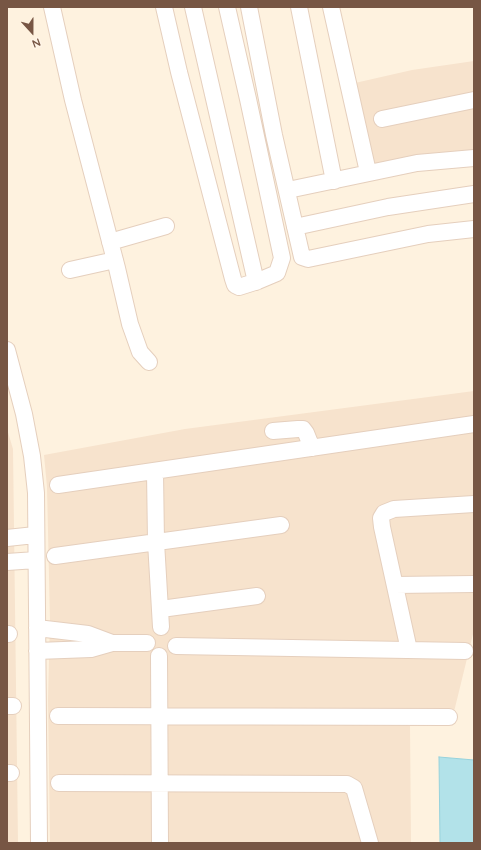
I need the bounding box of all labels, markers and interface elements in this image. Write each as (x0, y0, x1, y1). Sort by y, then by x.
north arrow (12, 12, 52, 52)
text: N (30, 35, 43, 51)

